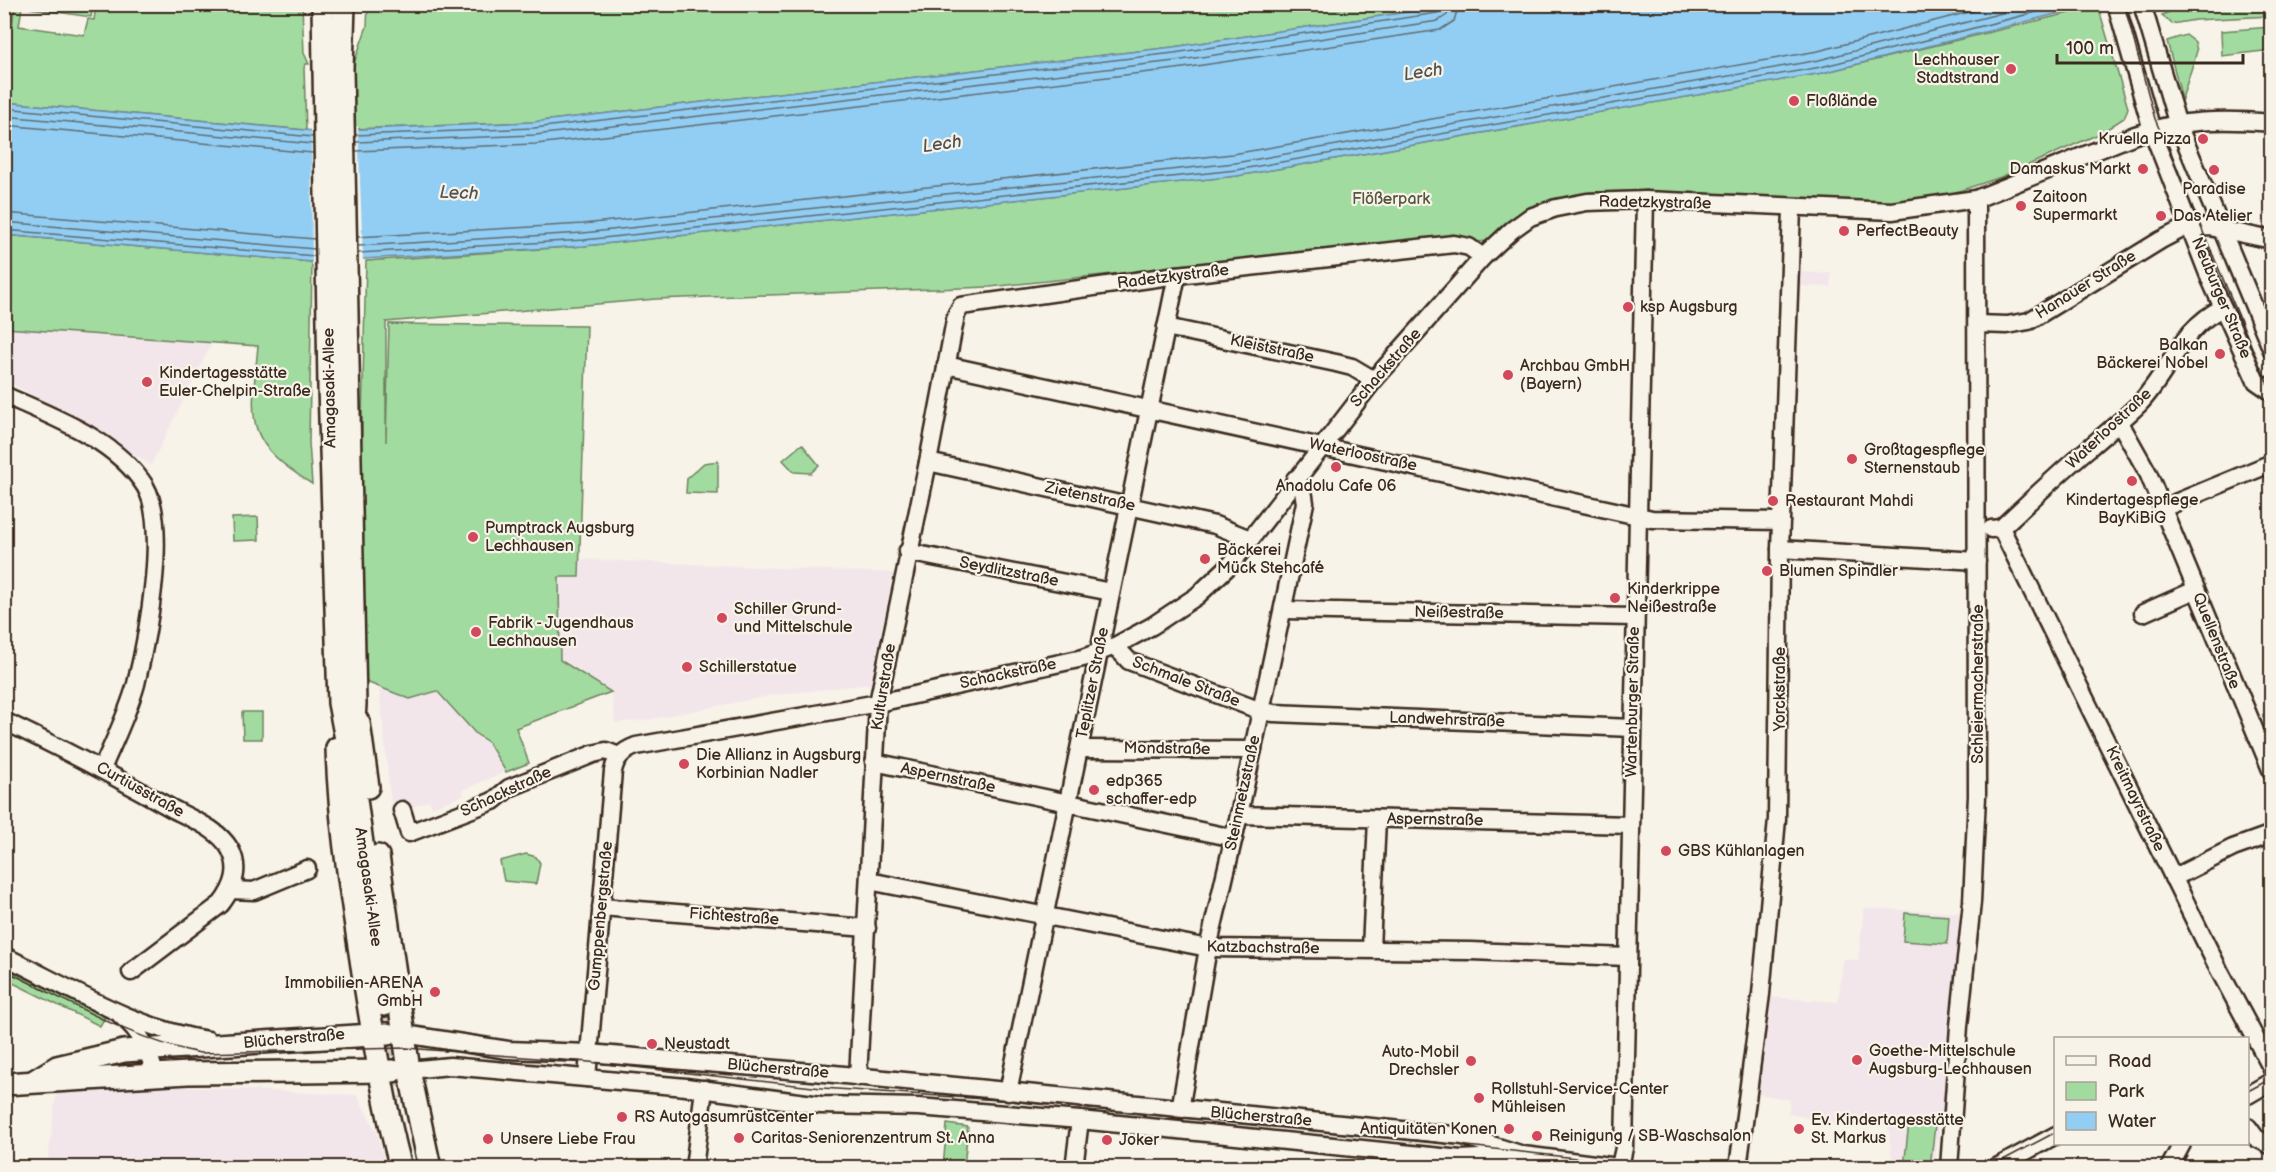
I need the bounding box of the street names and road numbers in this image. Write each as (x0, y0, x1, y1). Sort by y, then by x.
street label: Radetzkystraße (1599, 193, 1712, 213)
street label: Neuburger Straße (2187, 235, 2255, 362)
street label: Hanauer Straße (2032, 246, 2140, 323)
street label: Radetzkystraße (1116, 261, 1231, 293)
street label: Schackstraße (1347, 324, 1426, 411)
street label: Amagasaki-Allee (319, 327, 341, 448)
street label: Kleiststraße (1228, 331, 1316, 367)
street label: Waterloostraße (2062, 384, 2156, 473)
street label: Waterloostraße (1307, 434, 1419, 476)
street label: Zietenstraße (1042, 478, 1137, 516)
street label: Seydlitzstraße (958, 553, 1061, 591)
street label: Quellenstraße (2188, 590, 2244, 692)
street label: Neißestraße (1414, 603, 1504, 623)
street label: Schleiermacherstraße (1969, 604, 1988, 764)
street label: Teplitzer Straße (1073, 625, 1113, 740)
street label: Wartenburger Straße (1622, 626, 1644, 778)
street label: Kulturstraße (868, 642, 900, 732)
street label: Yorckstraße (1771, 646, 1790, 732)
street label: Schmale Straße (1129, 653, 1243, 711)
street label: Schackstraße (958, 654, 1059, 694)
street label: Landwehrstraße (1389, 708, 1506, 732)
street label: Steinmetzstraße (1222, 733, 1265, 852)
street label: Mondstraße (1123, 739, 1211, 759)
street label: Kreitmayrstraße (2101, 743, 2169, 855)
street label: Curtiusstraße (93, 758, 188, 822)
street label: Aspernstraße (899, 759, 998, 797)
street label: Schackstraße (457, 762, 555, 821)
street label: Aspernstraße (1387, 810, 1484, 830)
street label: Amagasaki-Allee (350, 826, 386, 948)
street label: Gumppenbergstraße (585, 840, 617, 992)
street label: Fichtestraße (688, 904, 780, 930)
street label: Katzbachstraße (1206, 938, 1320, 958)
street label: Blücherstraße (242, 1025, 346, 1053)
street label: Blücherstraße (726, 1055, 830, 1083)
street label: Blücherstraße (1209, 1103, 1313, 1131)

